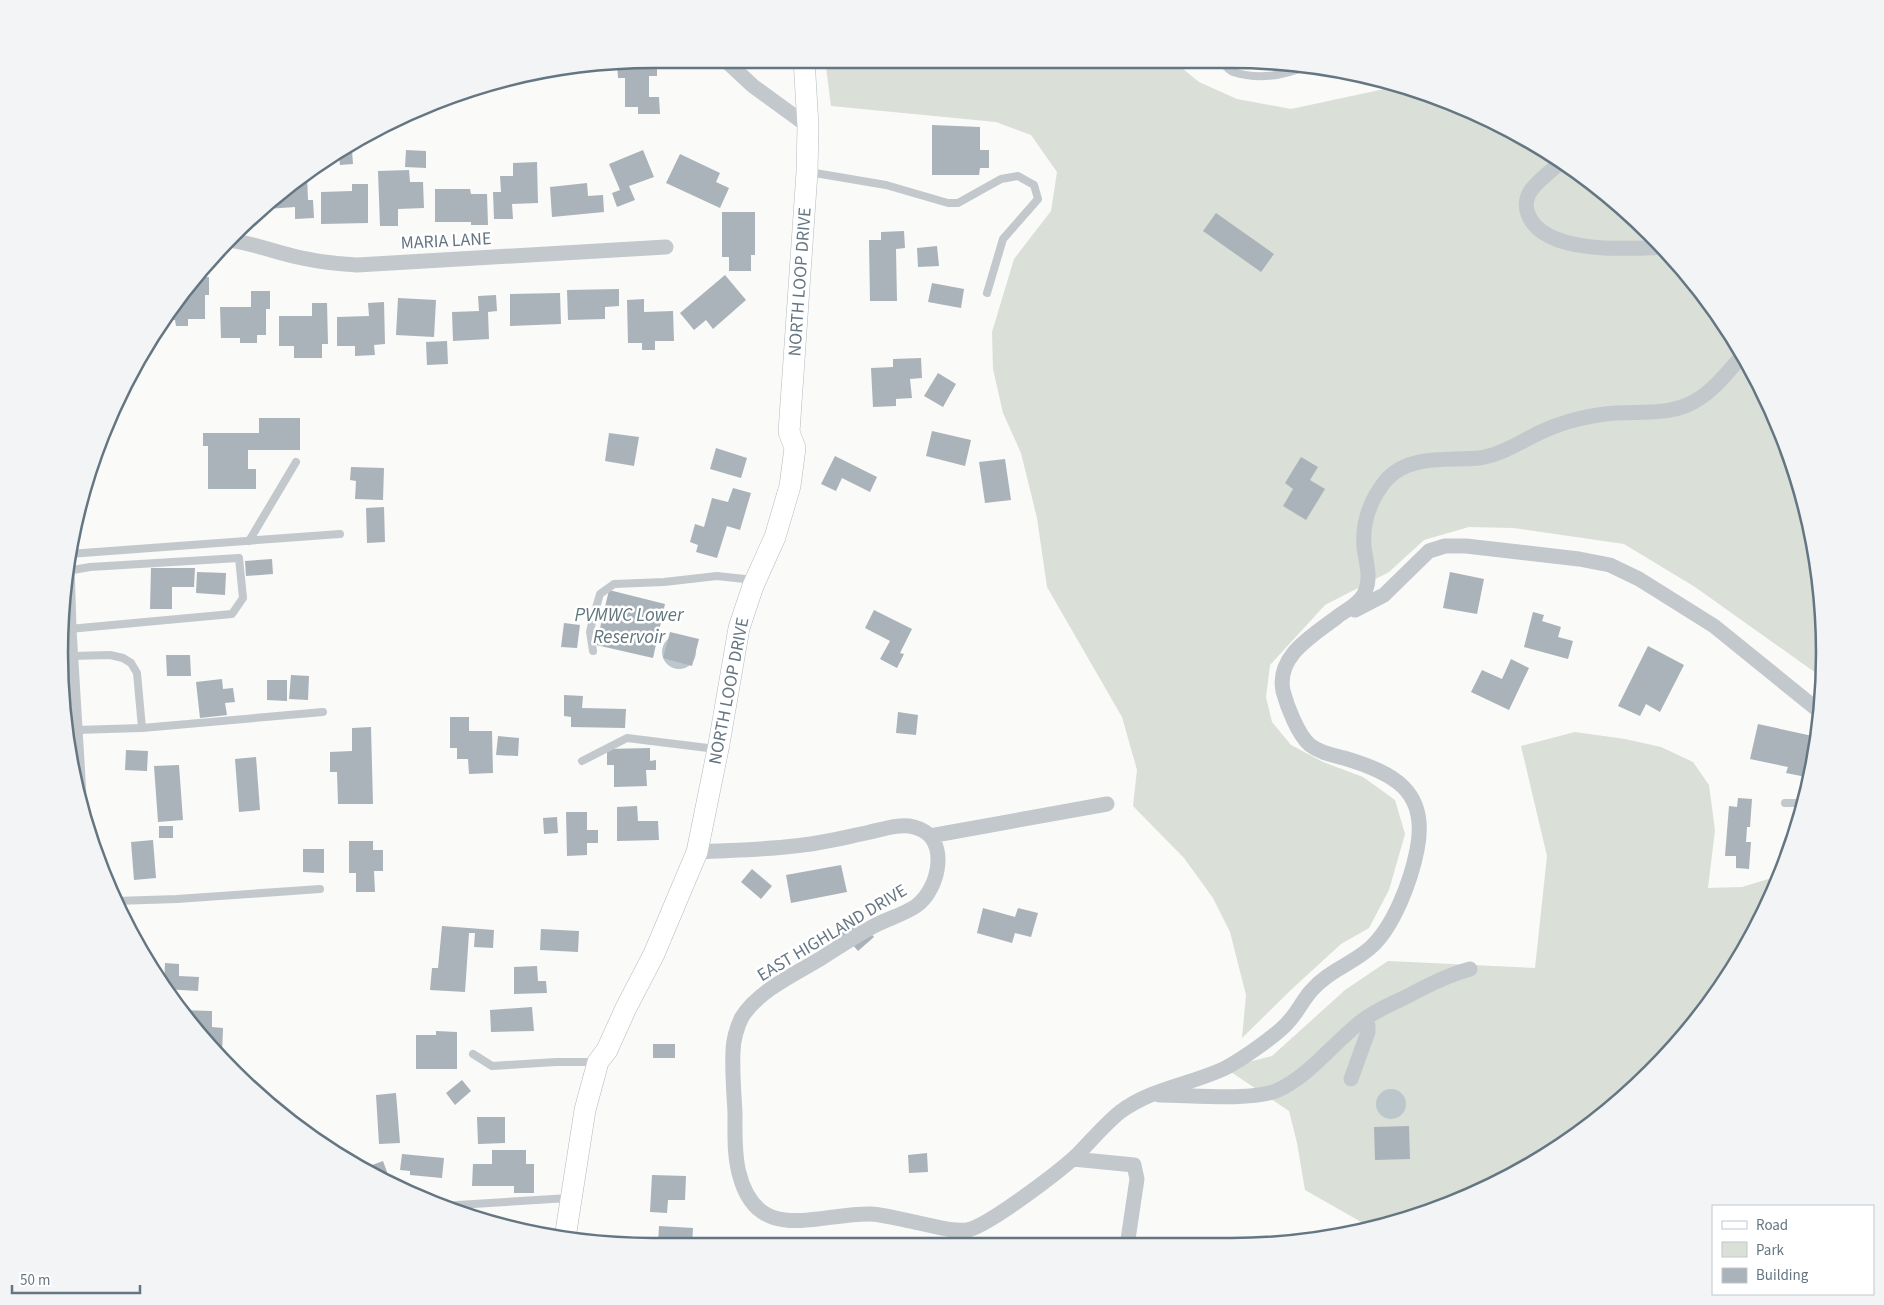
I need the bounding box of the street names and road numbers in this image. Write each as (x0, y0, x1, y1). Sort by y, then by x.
street label: NORTH LOOP DRIVE (782, 207, 818, 357)
street label: MARIA LANE (400, 226, 492, 256)
street label: NORTH LOOP DRIVE (702, 615, 756, 767)
street label: EAST HIGHLAND DRIVE (752, 878, 912, 988)

